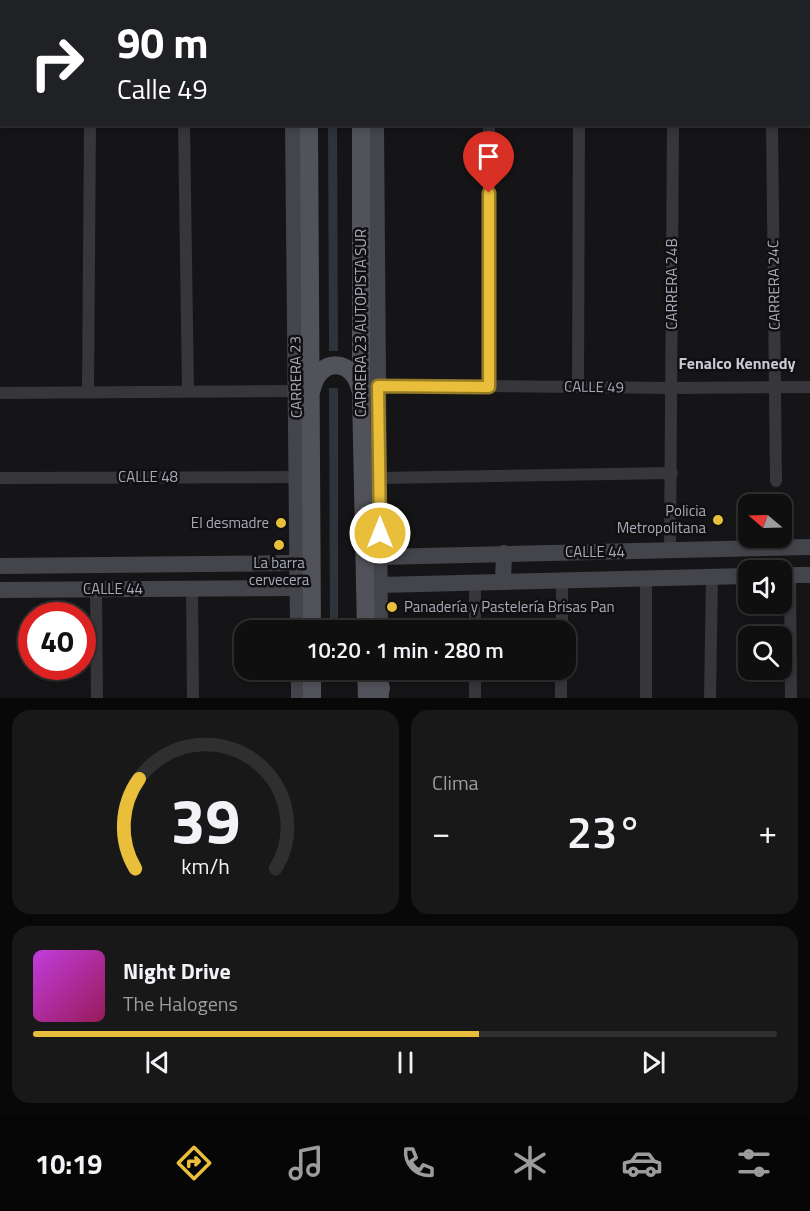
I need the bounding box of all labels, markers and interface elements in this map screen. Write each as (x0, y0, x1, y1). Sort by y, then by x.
text: 90 m (117, 10, 209, 74)
icon: right (18, 24, 96, 102)
text: Calle 49 (117, 68, 208, 109)
pin (463, 131, 514, 193)
icon: arrive (472, 140, 505, 173)
street label: CARRERA 23 AUTOPISTA SUR (349, 229, 372, 417)
street label: CARRERA 24B (660, 238, 683, 330)
street label: CARRERA 24C (761, 240, 786, 330)
street label: CARRERA 23 (283, 336, 308, 418)
district label: Fenalco Kennedy (679, 351, 795, 375)
street label: CALLE 49 (564, 374, 624, 399)
street label: CALLE 48 (118, 465, 178, 488)
north arrow (738, 494, 792, 548)
map controls (738, 494, 792, 680)
place label: Policia Metropolitana (617, 499, 706, 539)
position arrow (348, 501, 412, 565)
place label: El desmadre (191, 511, 269, 534)
marker: Policia Metropolitana (711, 513, 725, 527)
marker: El desmadre (274, 516, 288, 530)
marker: La barra cervecera (272, 538, 286, 552)
street label: CALLE 44 (565, 540, 625, 563)
place label: La barra cervecera (249, 551, 310, 591)
button: sound (738, 560, 792, 614)
street label: CALLE 44 (83, 577, 143, 600)
place label: Panadería y Pastelería Brisas Pan (404, 595, 615, 618)
marker: Panadería y Pastelería Brisas Pan (385, 600, 399, 614)
speed limit sign: 40 (18, 602, 96, 680)
button: search (738, 626, 792, 680)
text: 10:20 · 1 min · 280 m (306, 633, 504, 667)
text: Clima (432, 767, 479, 798)
text: 39 (171, 772, 240, 867)
text: 23° (567, 797, 642, 865)
text: − (432, 807, 450, 857)
text: + (759, 807, 777, 857)
text: km/h (181, 850, 230, 882)
text: Night Drive (123, 954, 231, 988)
text: The Halogens (123, 988, 238, 1019)
icon: previous (141, 1046, 174, 1079)
icon: pause (389, 1046, 422, 1079)
icon: next (637, 1046, 670, 1079)
icon: directions (173, 1142, 215, 1184)
icon: music (285, 1142, 327, 1184)
icon: phone (397, 1142, 439, 1184)
icon: climate (509, 1142, 551, 1184)
icon: car (621, 1142, 663, 1184)
icon: filters (733, 1142, 775, 1184)
text: 10:19 (35, 1143, 102, 1184)

